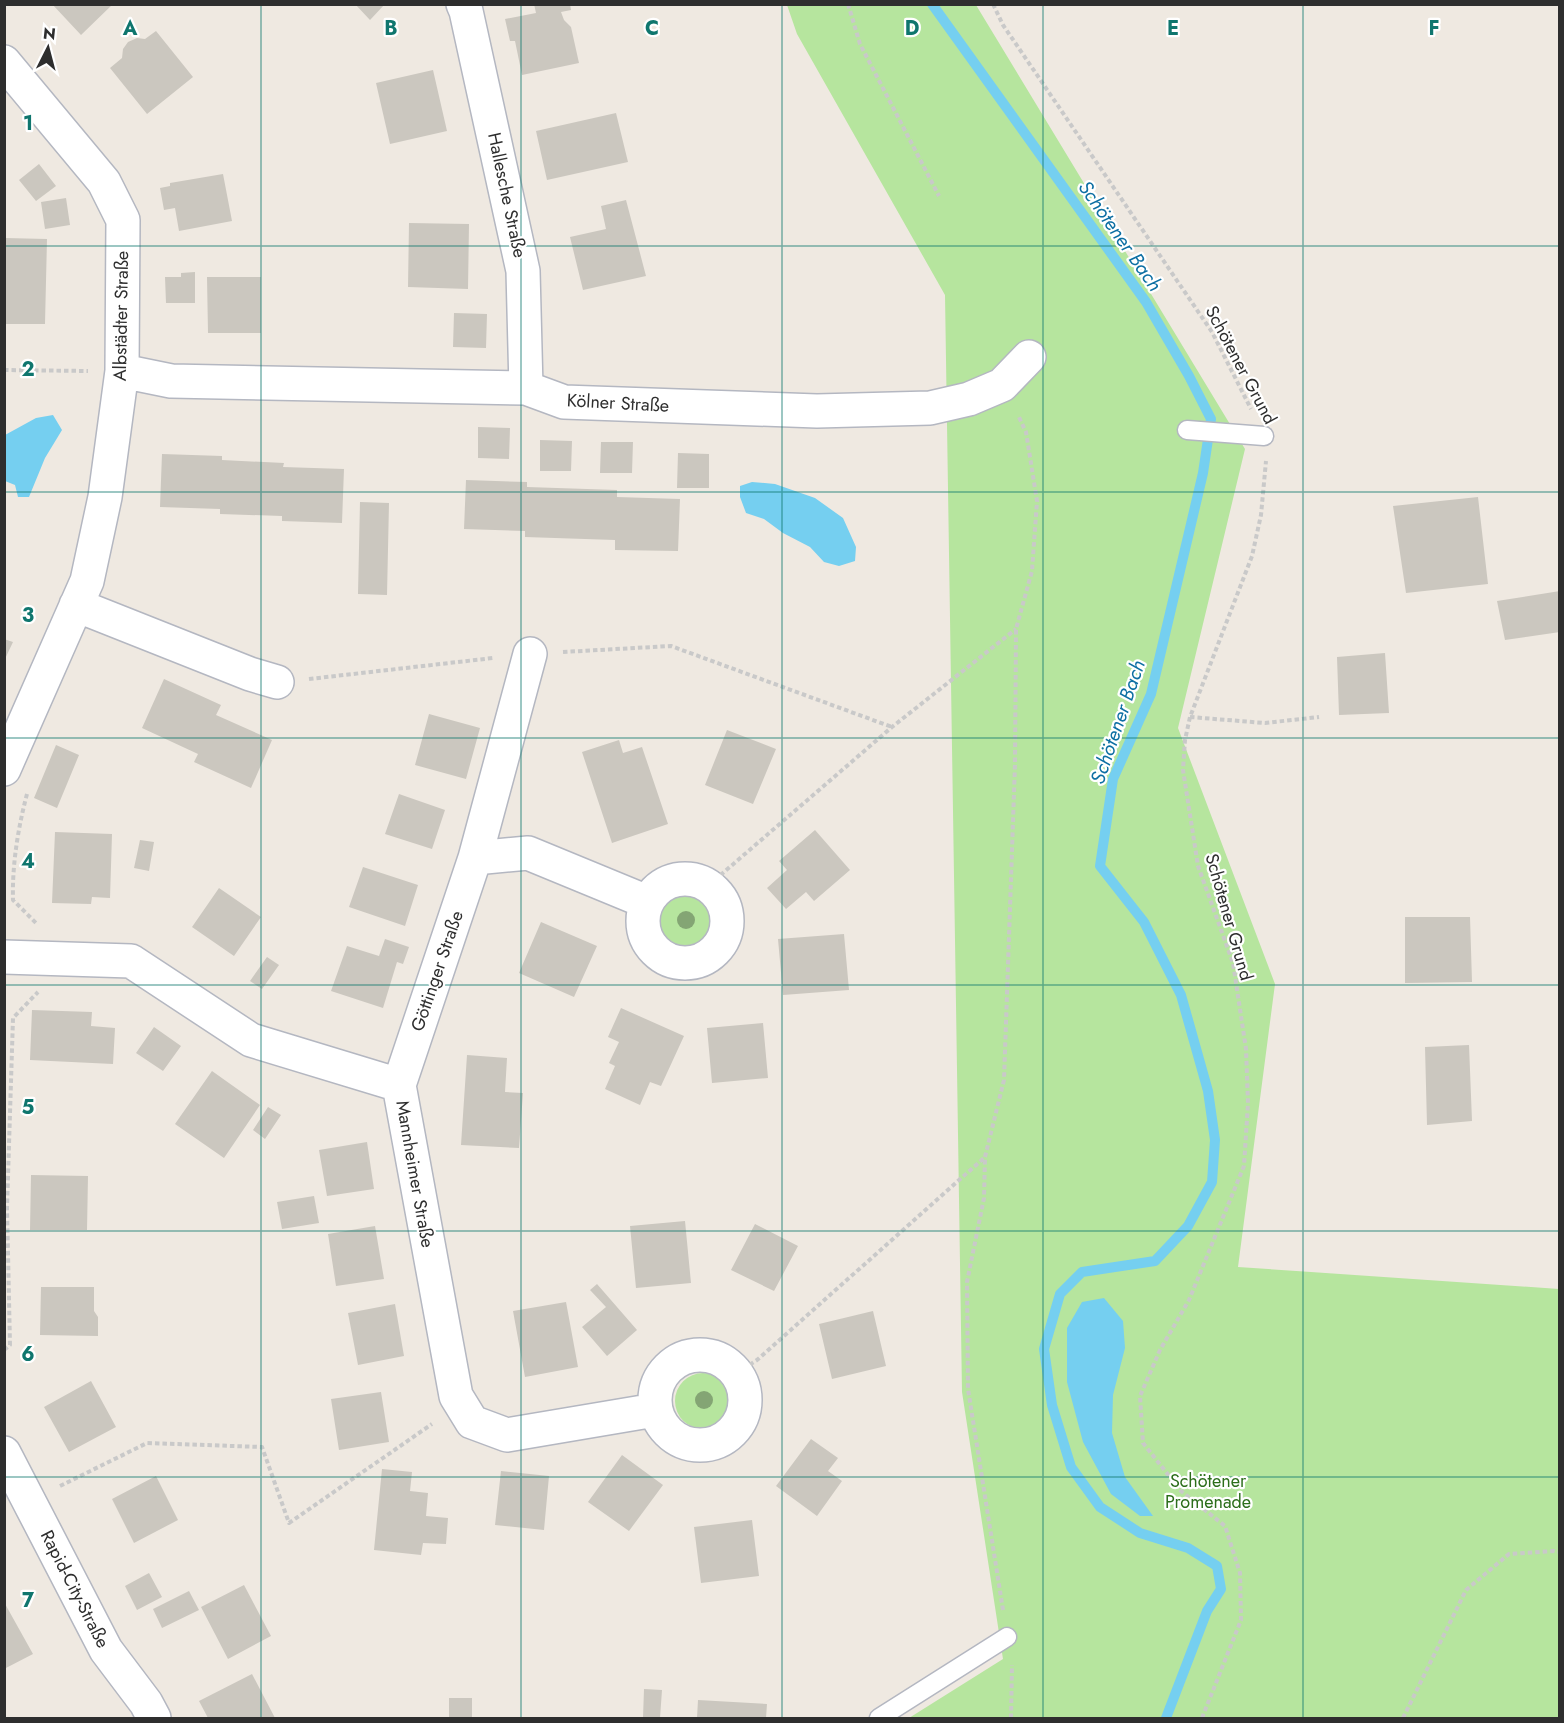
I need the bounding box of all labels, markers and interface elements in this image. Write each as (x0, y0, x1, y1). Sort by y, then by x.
text: A (122, 14, 138, 43)
text: B (384, 14, 398, 43)
text: C (645, 14, 659, 43)
text: D (905, 14, 919, 43)
text: E (1167, 14, 1179, 43)
text: F (1428, 14, 1440, 43)
north arrow (18, 18, 78, 78)
text: N (42, 21, 57, 46)
text: 1 (23, 109, 33, 138)
street label: Hallesche Straße (481, 130, 533, 260)
water label: Schötener Bach (1071, 175, 1169, 297)
street label: Albstädter Straße (107, 251, 135, 381)
street label: Schötener Grund (1199, 301, 1283, 429)
text: 2 (21, 355, 35, 384)
street label: Kölner Straße (566, 387, 670, 419)
text: 3 (22, 601, 34, 630)
water label: Schötener Bach (1083, 656, 1153, 788)
text: 4 (21, 847, 35, 876)
street label: Schötener Grund (1198, 850, 1260, 984)
street label: Göttinger Straße (404, 907, 470, 1035)
text: 5 (22, 1093, 35, 1122)
street label: Mannheimer Straße (389, 1098, 441, 1250)
text: 6 (21, 1340, 35, 1369)
park label: Schötener Promenade (1165, 1468, 1251, 1515)
street label: Rapid-City-Straße (34, 1526, 116, 1652)
text: 7 (22, 1586, 35, 1615)

